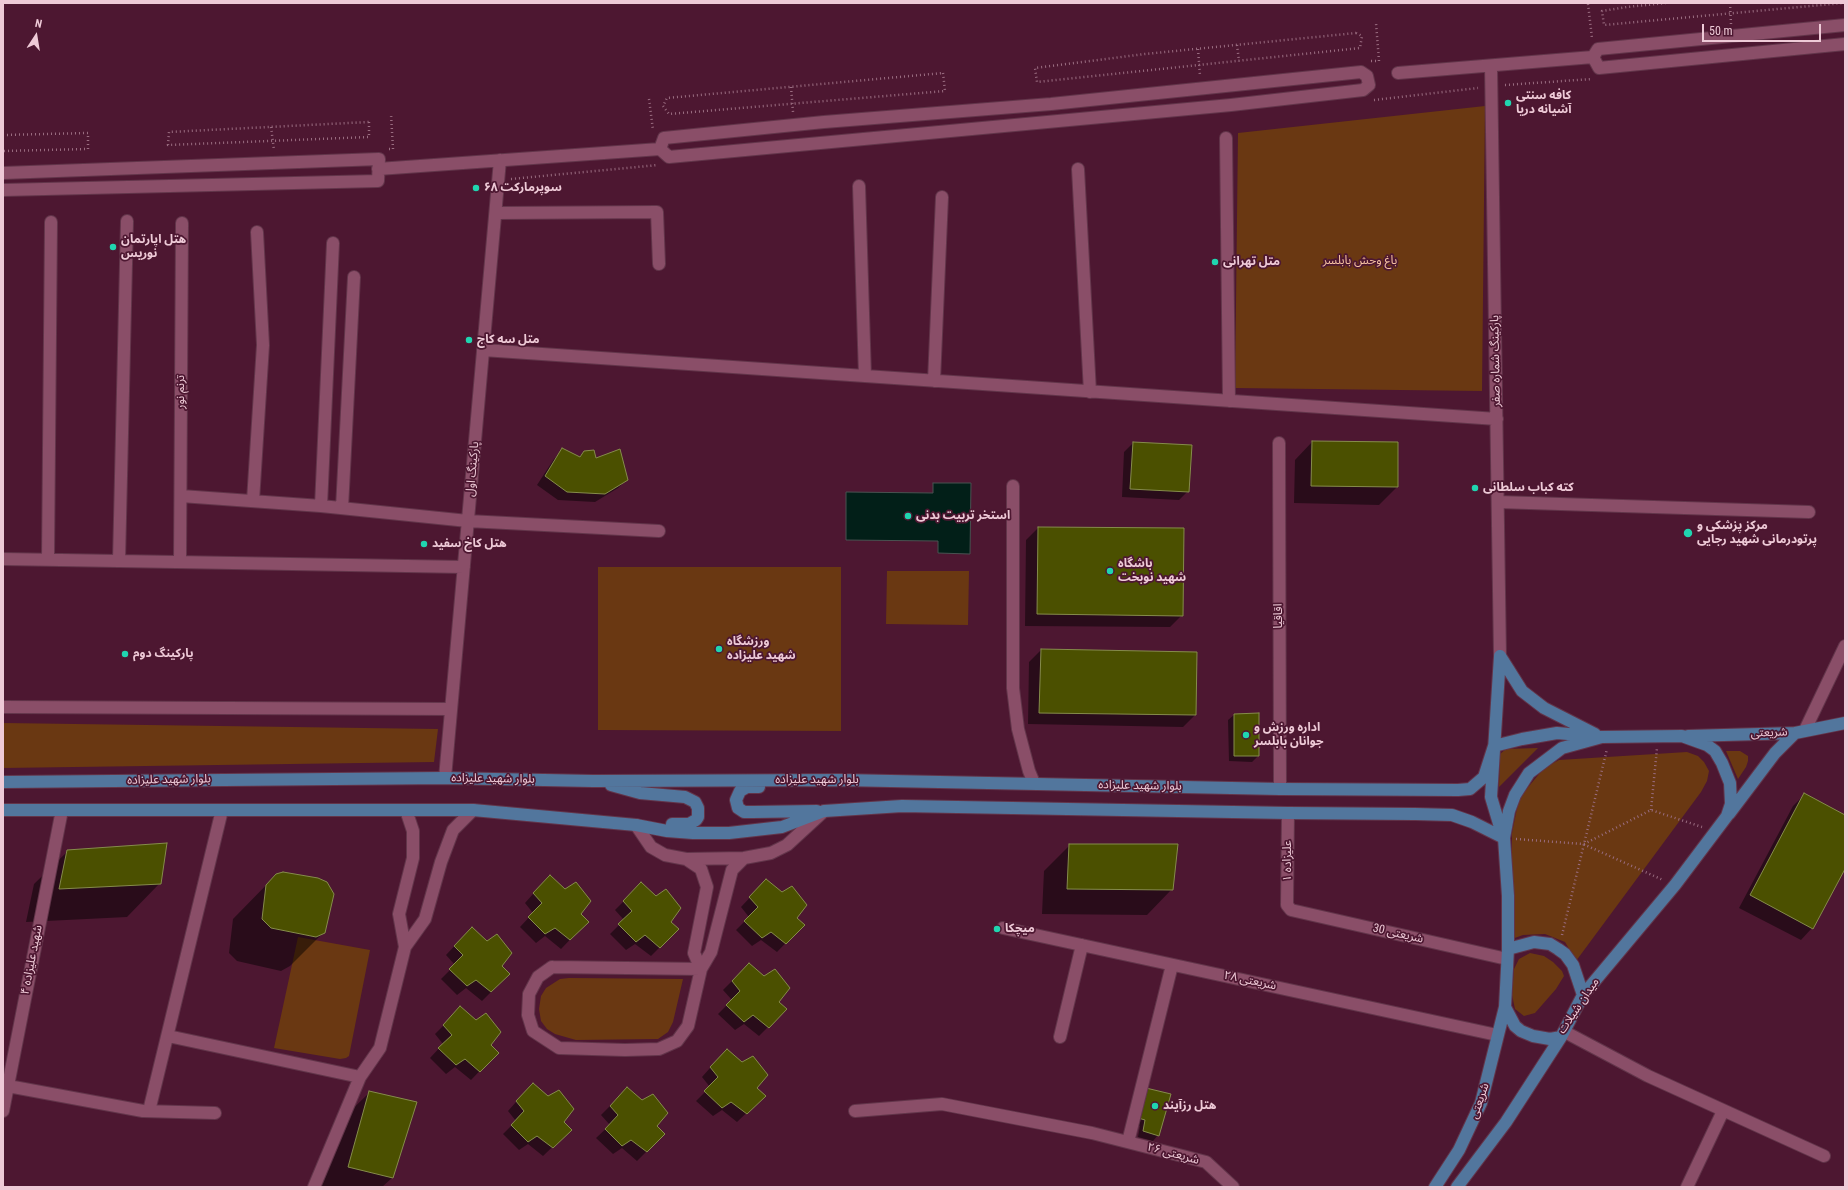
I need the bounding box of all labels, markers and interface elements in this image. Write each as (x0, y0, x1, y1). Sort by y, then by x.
north arrow (16, 16, 56, 56)
scale bar (1704, 16, 1823, 42)
text: N (34, 17, 43, 31)
text: 50 m (1709, 24, 1733, 38)
place label: کافه سنتی آشیانه دریا (1516, 89, 1571, 117)
marker: کافه سنتی آشیانه دریا (1503, 98, 1513, 108)
place label: سوپرمارکت ۶۸ (484, 181, 562, 195)
marker: سوپرمارکت ۶۸ (471, 183, 481, 193)
place label: هتل اپارتمان نوريس (121, 233, 186, 261)
marker: هتل اپارتمان نوريس (108, 242, 118, 252)
park label: باغ وحش بابلسر (1323, 254, 1397, 268)
place label: متل تهرانی (1223, 255, 1280, 269)
marker: متل تهرانی (1210, 257, 1220, 267)
street label: پارکینگ شماره صفر (1488, 315, 1504, 407)
place label: متل سه کاج (477, 333, 539, 347)
marker: متل سه کاج (464, 335, 474, 345)
street label: ترنم نور (174, 375, 188, 409)
street label: پارکینگ اول (463, 441, 483, 497)
place label: کته کباب سلطانی (1483, 481, 1574, 495)
marker: کته کباب سلطانی (1470, 483, 1480, 493)
place label: استخر تربیت بدنی (916, 509, 1010, 523)
marker: استخر تربیت بدنی (903, 511, 913, 521)
place label: مرکز پزشکی و پرتودرمانی شهید رجایی (1697, 519, 1817, 547)
marker: مرکز پزشکی و پرتودرمانی شهید رجایی (1682, 527, 1694, 539)
place label: هتل کاخ سفید (432, 537, 507, 551)
marker: هتل کاخ سفید (419, 539, 429, 549)
place label: باشگاه شهید نوبخت (1118, 557, 1186, 585)
marker: باشگاه شهید نوبخت (1105, 566, 1115, 576)
street label: اقاقیا (1272, 603, 1286, 629)
place label: ورزشگاه شهید علیزاده (727, 635, 796, 663)
marker: ورزشگاه شهید علیزاده (714, 644, 724, 654)
place label: پارکینگ دوم (133, 647, 193, 661)
marker: پارکینگ دوم (120, 649, 130, 659)
place label: اداره ورزش و جوانان بابلسر (1254, 721, 1324, 749)
street label: شریعتی (1750, 725, 1788, 741)
marker: اداره ورزش و جوانان بابلسر (1241, 730, 1251, 740)
street label: بلوار شهید علیزاده (451, 771, 535, 787)
street label: بلوار شهید علیزاده (127, 772, 211, 788)
street label: بلوار شهید علیزاده (775, 773, 859, 787)
street label: بلوار شهید علیزاده (1098, 778, 1182, 794)
street label: علیزاده ۱ (1281, 840, 1295, 882)
street label: شریعتی 30 (1371, 921, 1425, 947)
place label: میچکا (1005, 922, 1035, 936)
street label: شهید علیزاده ۴ (18, 924, 46, 996)
marker: میچکا (992, 924, 1002, 934)
street label: شریعتی ۲۸ (1222, 968, 1278, 994)
street label: میدان شیلات (1555, 975, 1603, 1037)
street label: شریعتی (1467, 1081, 1493, 1121)
place label: هتل رزآیند (1163, 1099, 1216, 1113)
marker: هتل رزآیند (1150, 1101, 1160, 1111)
street label: شریعتی ۲۶ (1145, 1140, 1201, 1168)

